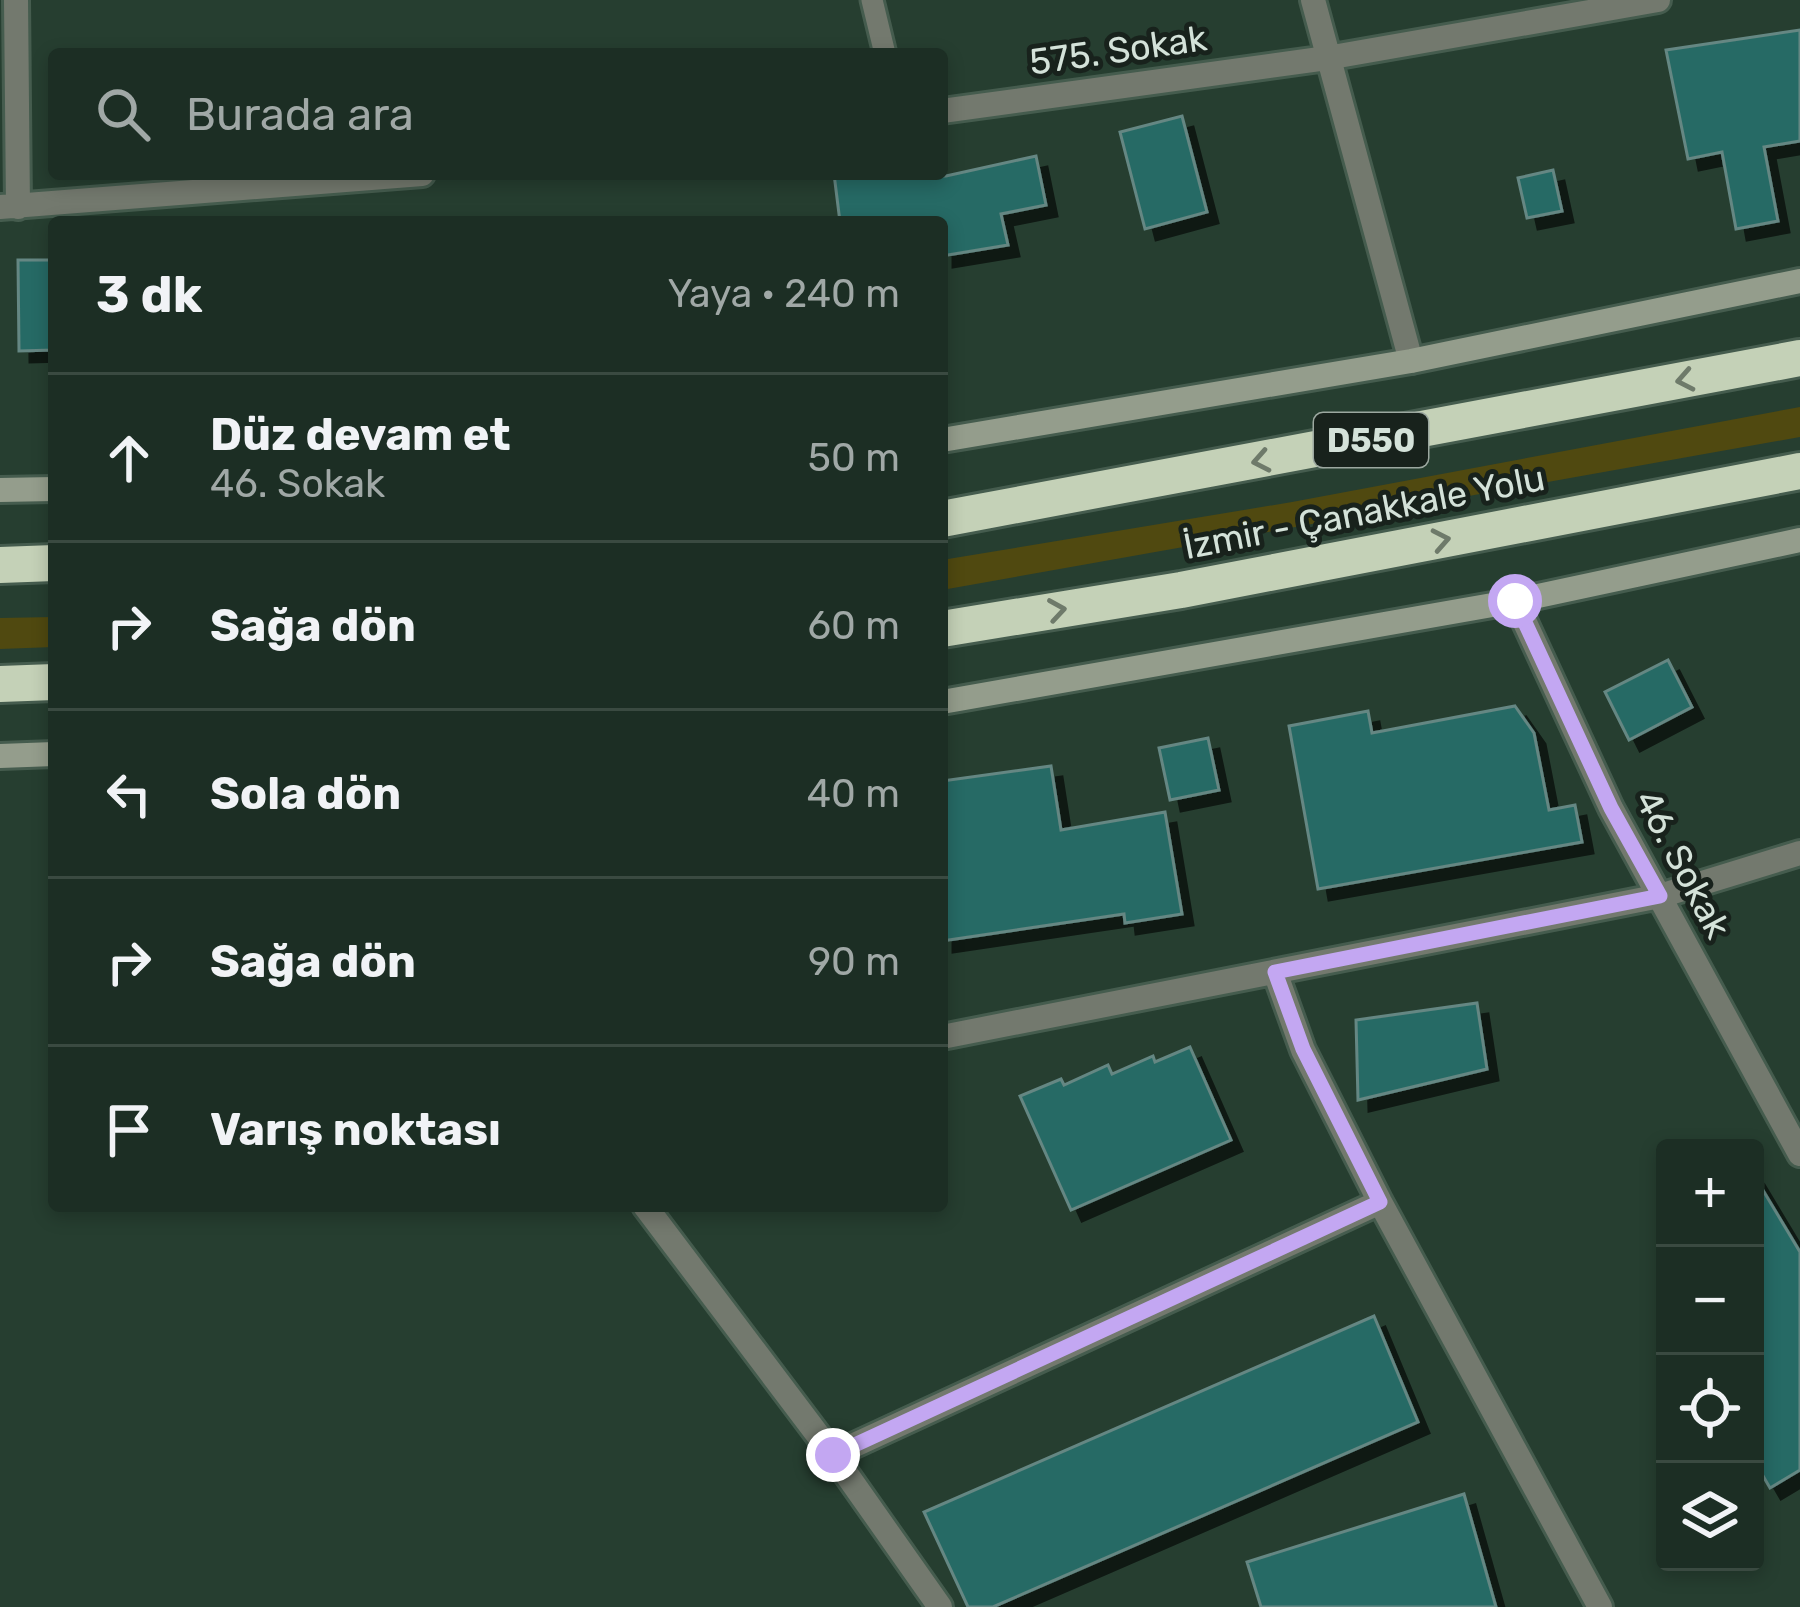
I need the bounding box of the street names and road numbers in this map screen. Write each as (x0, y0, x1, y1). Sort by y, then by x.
street label: 575. Sokak (1027, 16, 1210, 84)
road number: D550 (1314, 413, 1428, 467)
street label: İzmir - Çanakkale Yolu (1180, 456, 1548, 568)
street label: 46. Sokak (1626, 783, 1740, 946)

